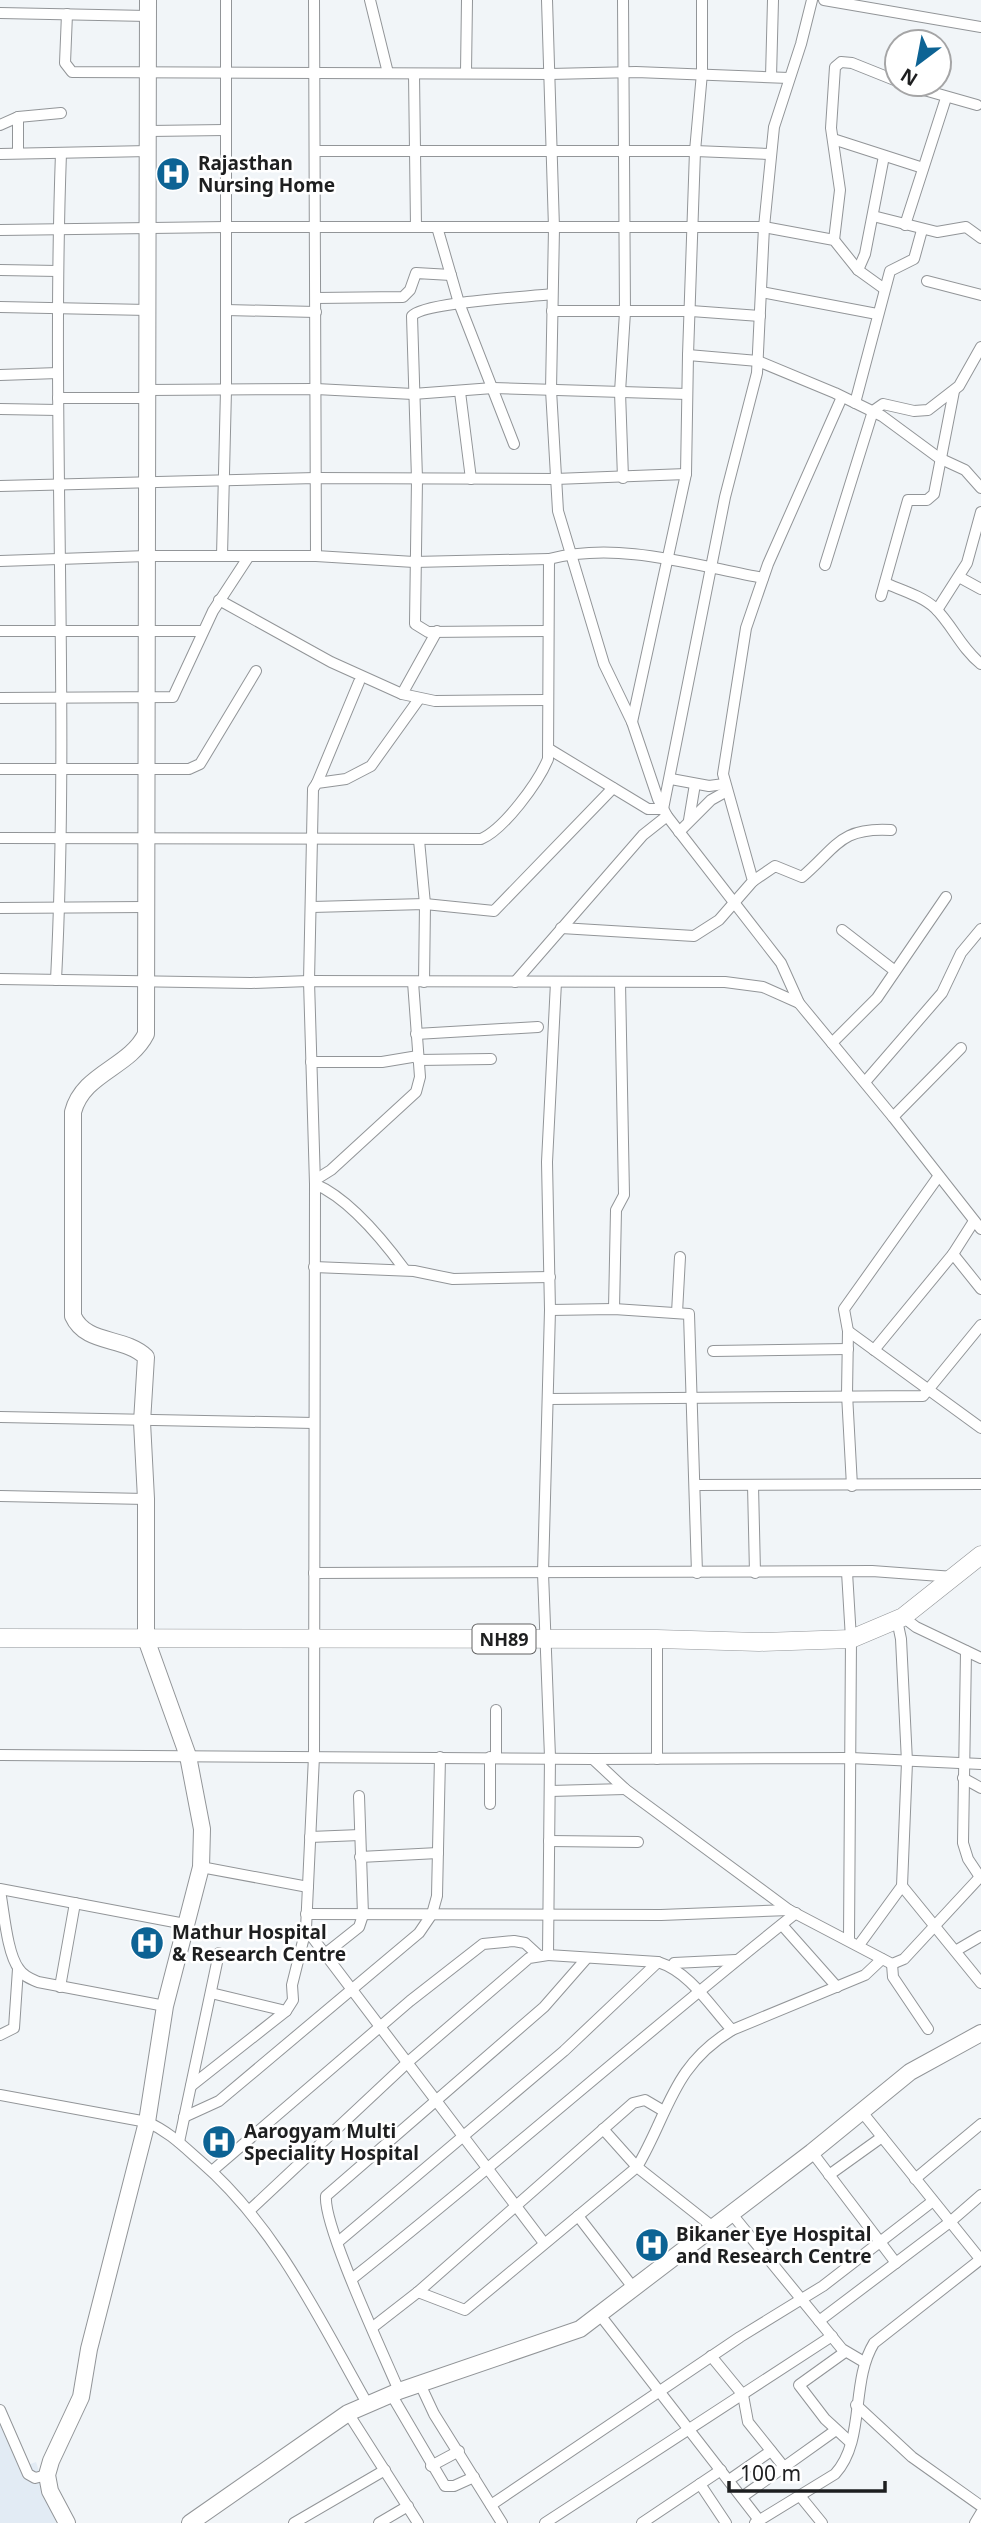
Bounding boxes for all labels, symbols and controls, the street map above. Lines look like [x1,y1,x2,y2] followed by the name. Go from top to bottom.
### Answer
[883,28,953,98] north arrow
[896,62,922,93] text: N
[198,150,335,198] place label: Rajasthan Nursing Home
[154,155,192,193] hospital icon: Rajasthan Nursing Home
[472,1624,536,1654] road number: NH89
[172,1919,346,1967] place label: Mathur Hospital & Research Centre
[128,1924,166,1962] hospital icon: Mathur Hospital & Research Centre
[244,2118,419,2166] place label: Aarogyam Multi Speciality Hospital
[200,2123,238,2161] hospital icon: Aarogyam Multi Speciality Hospital
[676,2221,872,2269] place label: Bikaner Eye Hospital and Research Centre
[633,2226,671,2264] hospital icon: Bikaner Eye Hospital and Research Centre
[729,2450,885,2494] scale bar
[740,2459,801,2487] text: 100 m

